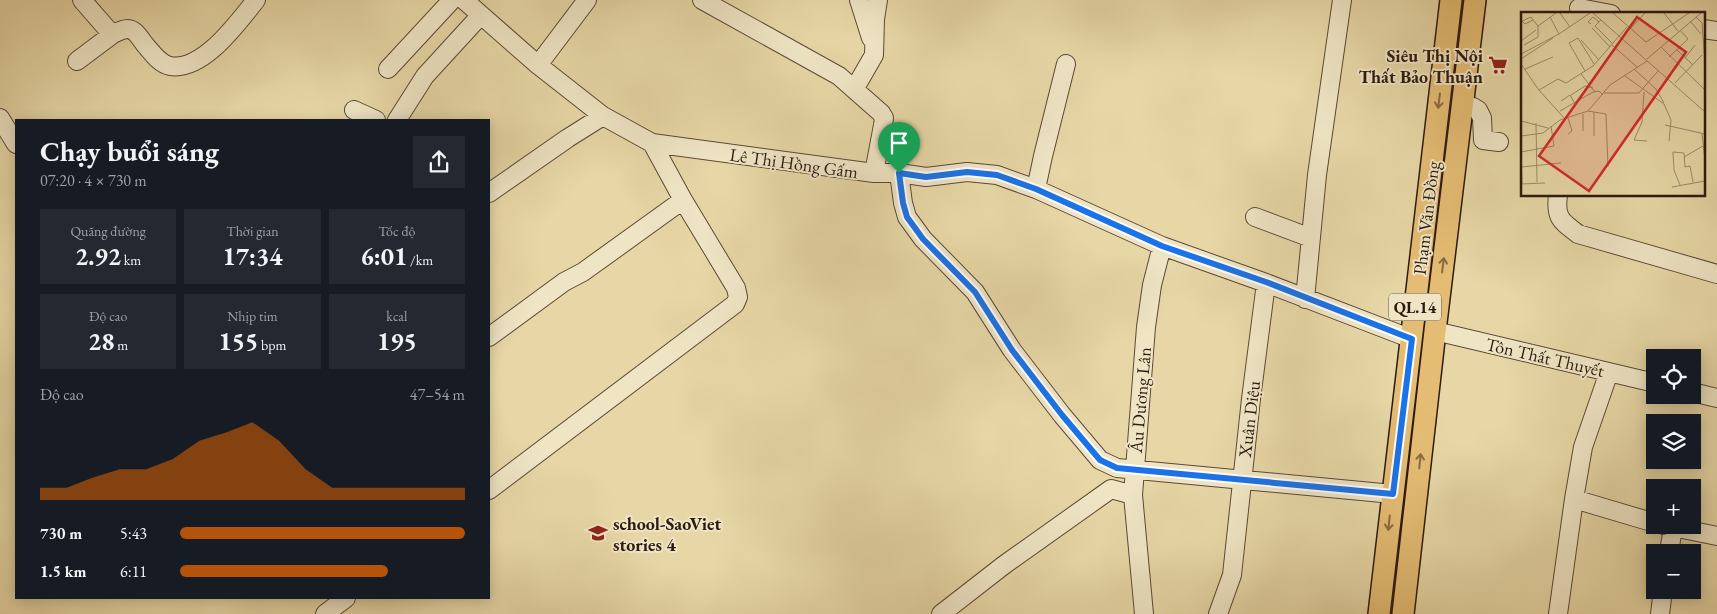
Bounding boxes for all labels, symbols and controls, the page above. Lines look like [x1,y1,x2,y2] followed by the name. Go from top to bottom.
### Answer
[1521,12,1704,196] inset map
[1358,44,1484,88] place label: Siêu Thị Nội Thất Bảo Thuận
[1487,54,1509,76] supermarket icon: Siêu Thị Nội Thất Bảo Thuận
[1434,92,1444,108] one-way arrow
[878,122,920,173] pin
[885,129,913,157] icon: arrive
[40,133,219,169] text: Chạy buổi sáng
[413,136,465,188] button: share
[728,143,860,183] street label: Lê Thị Hồng Gấm
[1408,160,1444,276] street label: Phạm Văn Đồng
[40,170,147,191] text: 07:20 · 4 × 730 m
[70,222,146,240] text: Quãng đường
[226,222,279,240] text: Thời gian
[378,222,416,240] text: Tốc độ
[75,240,121,272] text: 2.92
[223,240,282,272] text: 17:34
[361,240,407,272] text: 6:01
[121,251,141,269] text: km
[407,251,433,269] text: /km
[1438,257,1448,273] one-way arrow
[1389,294,1441,320] road number: QL.14
[89,307,127,325] text: Độ cao
[227,307,278,325] text: Nhịp tim
[386,307,407,325] text: kcal
[88,325,115,357] text: 28
[219,325,258,357] text: 155
[377,325,417,357] text: 195
[1484,332,1607,382] street label: Tôn Thất Thuyết
[115,336,128,354] text: m
[258,336,286,354] text: bpm
[1124,345,1156,455] street label: Âu Dương Lân
[1646,349,1701,599] map controls
[1646,349,1701,404] button: locate
[1233,379,1265,460] street label: Xuân Diệu
[40,384,84,405] text: Độ cao
[410,384,465,405] text: 47–54 m
[1646,414,1701,469] button: layers
[1415,453,1425,469] one-way arrow
[1646,479,1701,534] button: +
[613,512,722,556] place label: school-SaoViet stories 4
[1384,514,1394,530] one-way arrow
[587,522,609,544] school or university icon: school-SaoViet stories 4
[40,523,82,544] text: 730 m
[120,523,147,544] text: 5:43
[1646,544,1701,599] button: −
[40,561,86,582] text: 1.5 km
[120,561,147,582] text: 6:11

